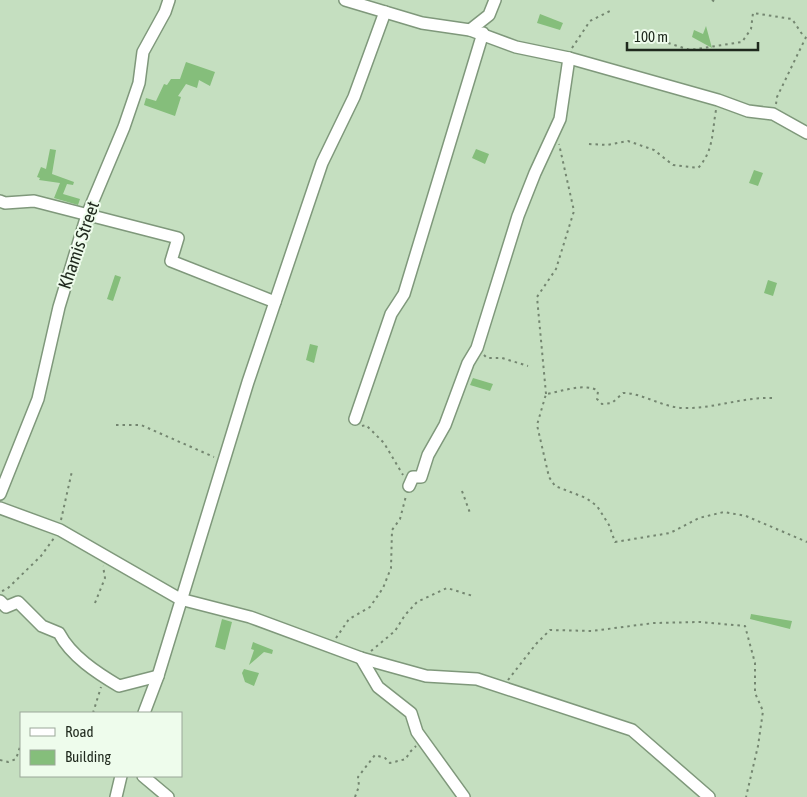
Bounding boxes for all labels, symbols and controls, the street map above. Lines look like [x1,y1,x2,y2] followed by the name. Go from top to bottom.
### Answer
[627,20,758,52] scale bar
[634,28,668,45] text: 100 m
[54,198,103,291] street label: Khamis Street
[20,712,182,777] legend
[65,723,94,740] text: Road
[65,748,111,765] text: Building

